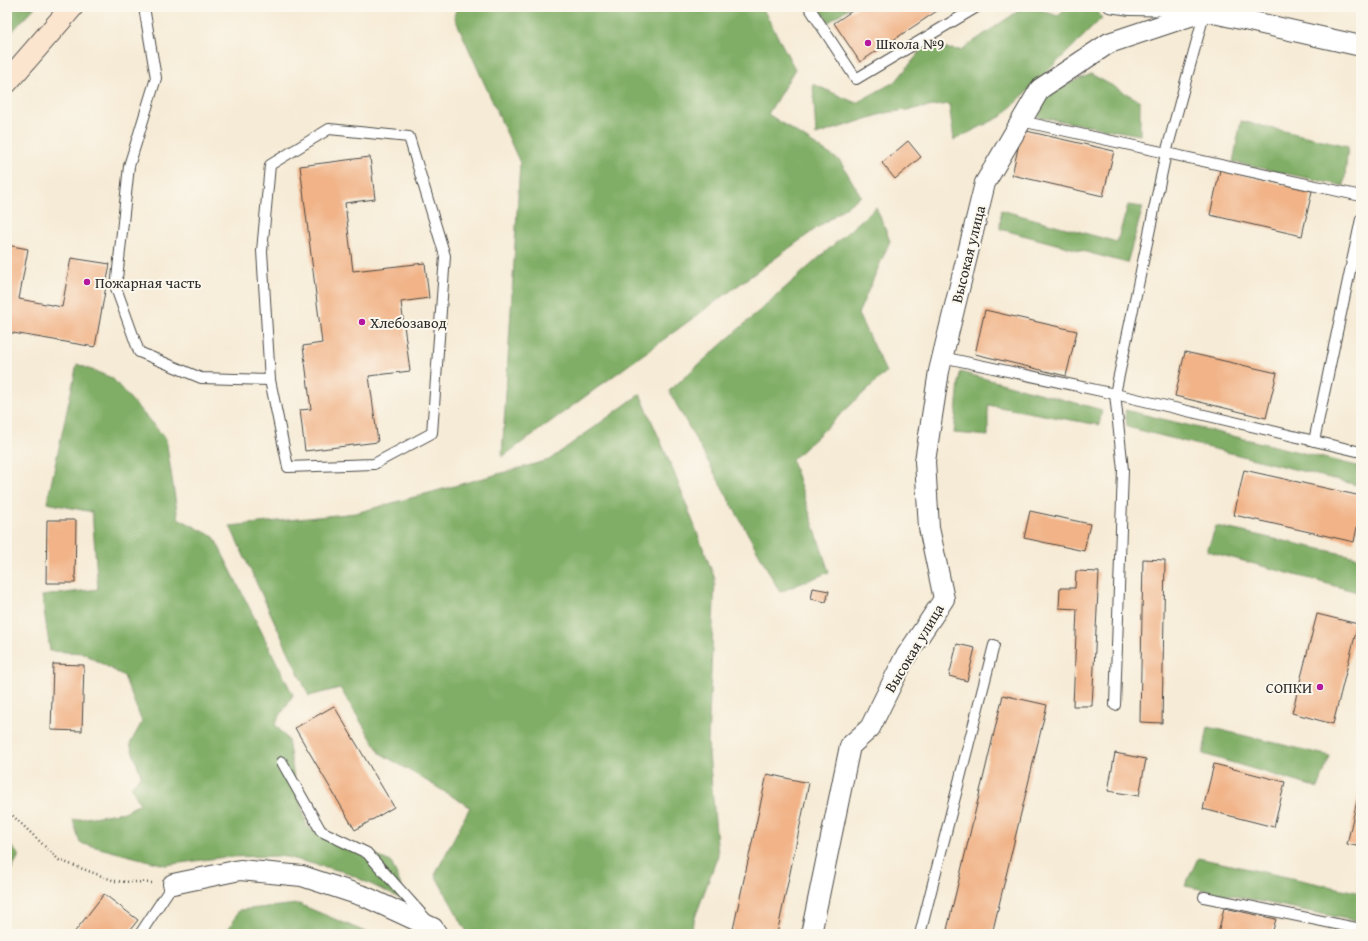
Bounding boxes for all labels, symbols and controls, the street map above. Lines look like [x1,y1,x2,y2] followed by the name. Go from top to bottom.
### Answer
[876,33,944,54] place label: Школа №9
[863,38,873,48] marker: Школа №9
[946,202,990,305] street label: Высокая улица
[95,272,201,293] place label: Пожарная часть
[82,277,92,287] marker: Пожарная часть
[370,312,447,333] place label: Хлебозавод
[357,317,367,327] marker: Хлебозавод
[879,599,949,696] street label: Высокая улица
[1266,677,1312,698] place label: СОПКИ
[1315,682,1325,692] marker: СОПКИ

